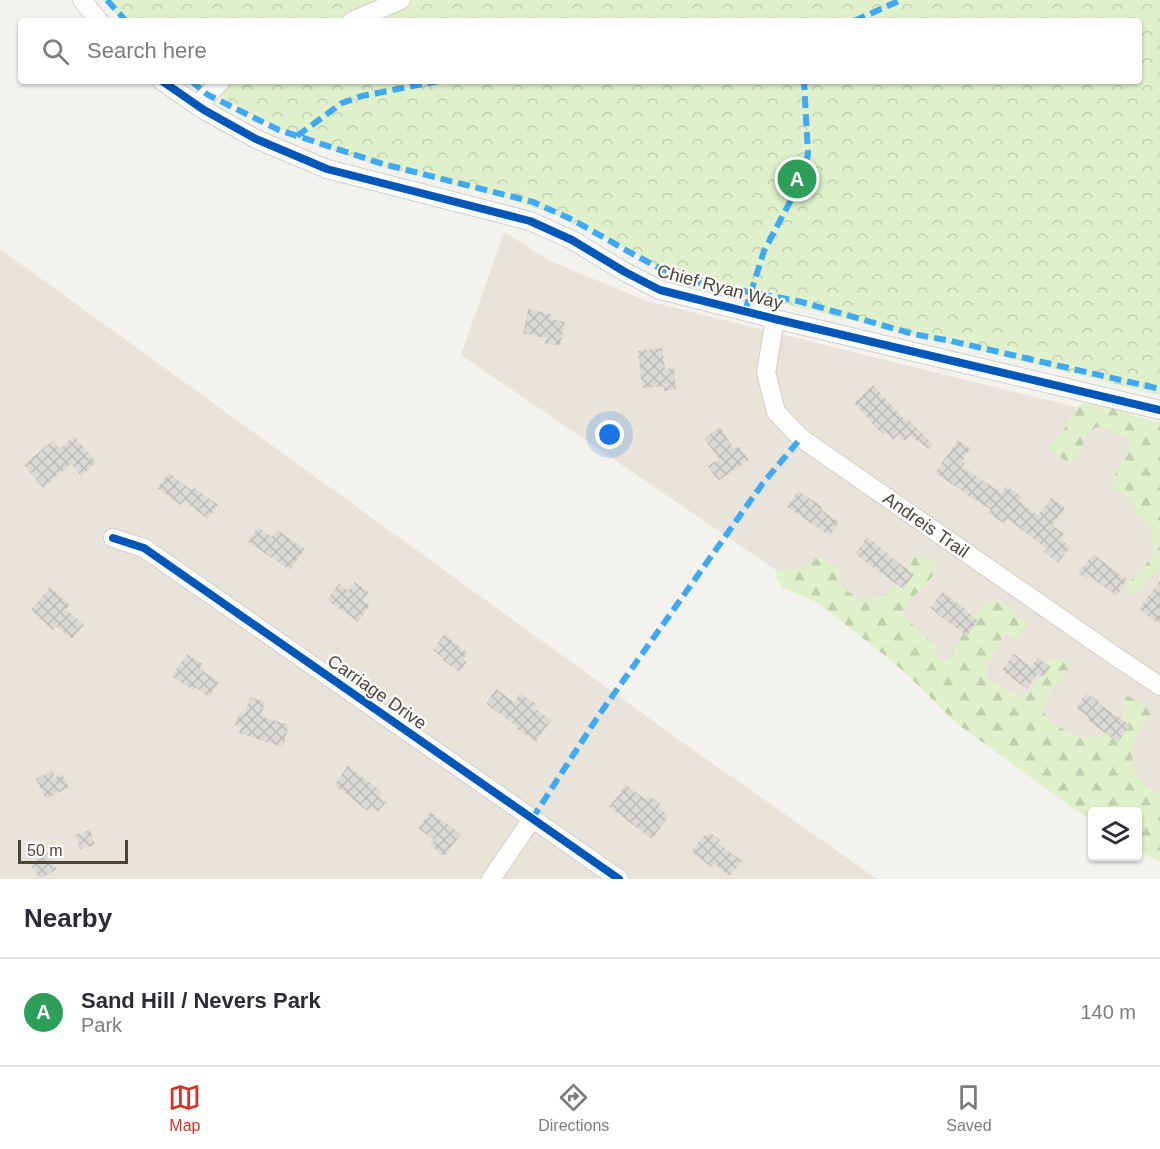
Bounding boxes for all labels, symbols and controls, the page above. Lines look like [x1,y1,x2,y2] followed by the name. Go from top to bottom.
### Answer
[18,18,1142,84] search box
[39,35,72,68] icon: search
[87,38,207,63] text: Search here
[778,156,816,201] pin: A
[655,261,785,313] street label: Chief Ryan Way
[595,420,624,449] your location
[879,488,973,562] street label: Andreis Trail
[324,651,430,733] street label: Carriage Drive
[1088,807,1142,861] map controls
[1088,807,1142,861] button: layers
[18,837,128,864] scale bar
[27,842,63,859] text: 50 m
[24,903,112,933] text: Nearby
[81,988,321,1013] text: Sand Hill / Nevers Park
[36,1001,51,1023] text: A
[1080,1001,1136,1023] text: 140 m
[81,1014,122,1036] text: Park
[168,1081,201,1135] tab: Map
[538,1081,609,1135] tab: Directions
[946,1081,992,1135] tab: Saved

